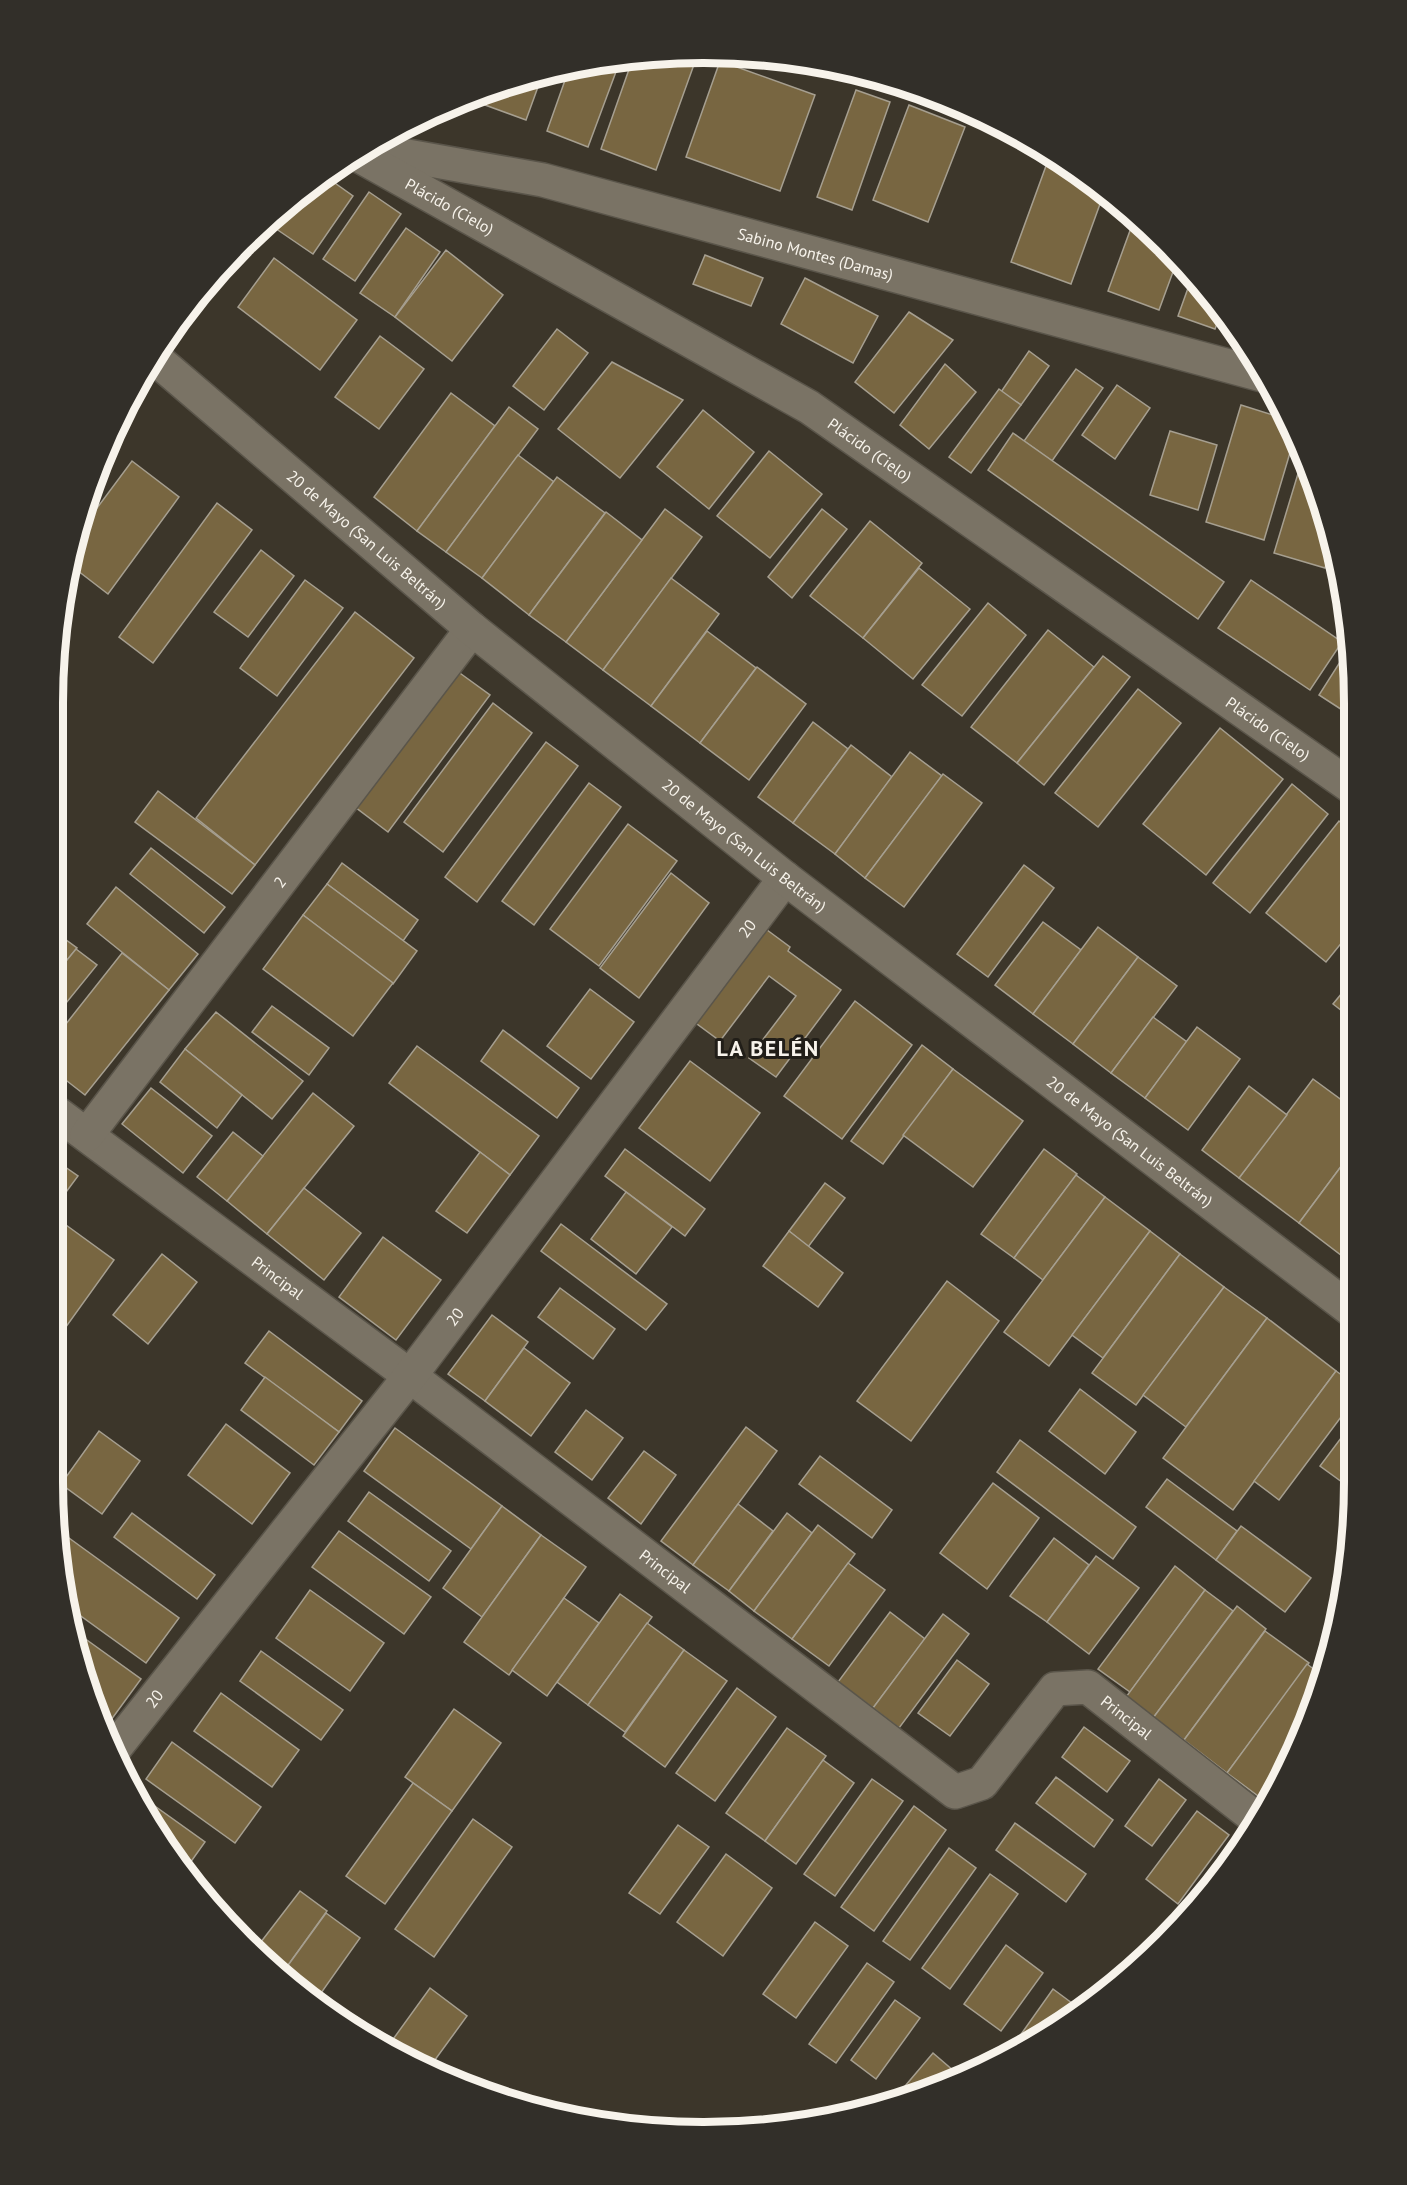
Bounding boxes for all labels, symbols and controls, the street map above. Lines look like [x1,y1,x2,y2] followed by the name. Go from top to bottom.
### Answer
[402,174,497,239] street label: Plácido (Cielo)
[735,223,895,285] street label: Sabino Montes (Damas)
[824,413,916,486] street label: Plácido (Cielo)
[283,466,451,613] street label: 20 de Mayo (San Luis Beltrán)
[1222,692,1314,765] street label: Plácido (Cielo)
[658,774,831,916] street label: 20 de Mayo (San Luis Beltrán)
[269,872,290,891] street label: 2
[734,915,760,941] street label: 20
[716,1034,820,1062] district label: LA BELÉN
[1043,1071,1217,1211] street label: 20 de Mayo (San Luis Beltrán)
[248,1252,308,1304] street label: Principal
[441,1303,468,1330] street label: 20
[636,1545,695,1597] street label: Principal
[141,1685,168,1712] street label: 20
[1097,1691,1157,1744] street label: Principal

